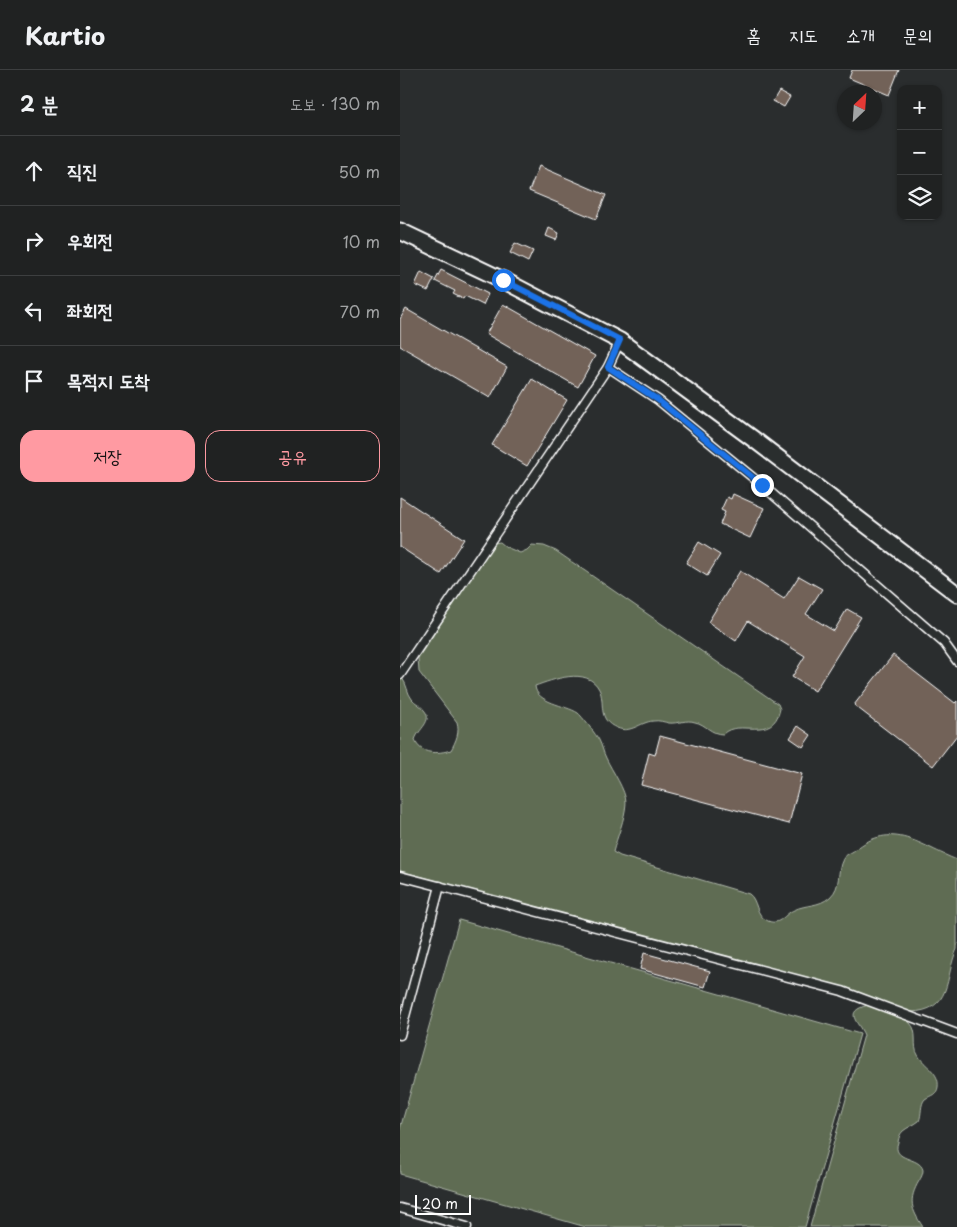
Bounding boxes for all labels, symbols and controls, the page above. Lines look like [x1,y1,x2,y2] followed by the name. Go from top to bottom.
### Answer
[25,17,105,53] text: Kartio
[747,21,761,48] text: 홈
[789,21,818,48] text: 지도
[846,21,875,48] text: 소개
[903,21,932,48] text: 문의
[837,85,882,130] north arrow
[897,85,942,220] map controls
[897,85,942,130] button: +
[20,87,58,119] text: 2 분
[290,91,380,115] text: 도보 · 130 m
[897,130,942,175] button: −
[67,156,98,184] text: 직진
[20,157,48,185] icon: ahead
[339,159,380,183] text: 50 m
[897,175,942,220] button: layers
[67,226,113,254] text: 우회전
[20,227,48,255] icon: right
[343,229,380,253] text: 10 m
[492,269,515,292] route start
[67,296,113,324] text: 좌회전
[20,297,48,325] icon: left
[340,299,380,323] text: 70 m
[67,366,150,394] text: 목적지 도착
[20,367,48,395] icon: arrive
[20,430,195,482] button: 저장
[205,430,380,482] button: 공유
[751,474,774,497] route end
[415,1192,471,1215] scale bar
[422,1193,458,1214] text: 20 m

